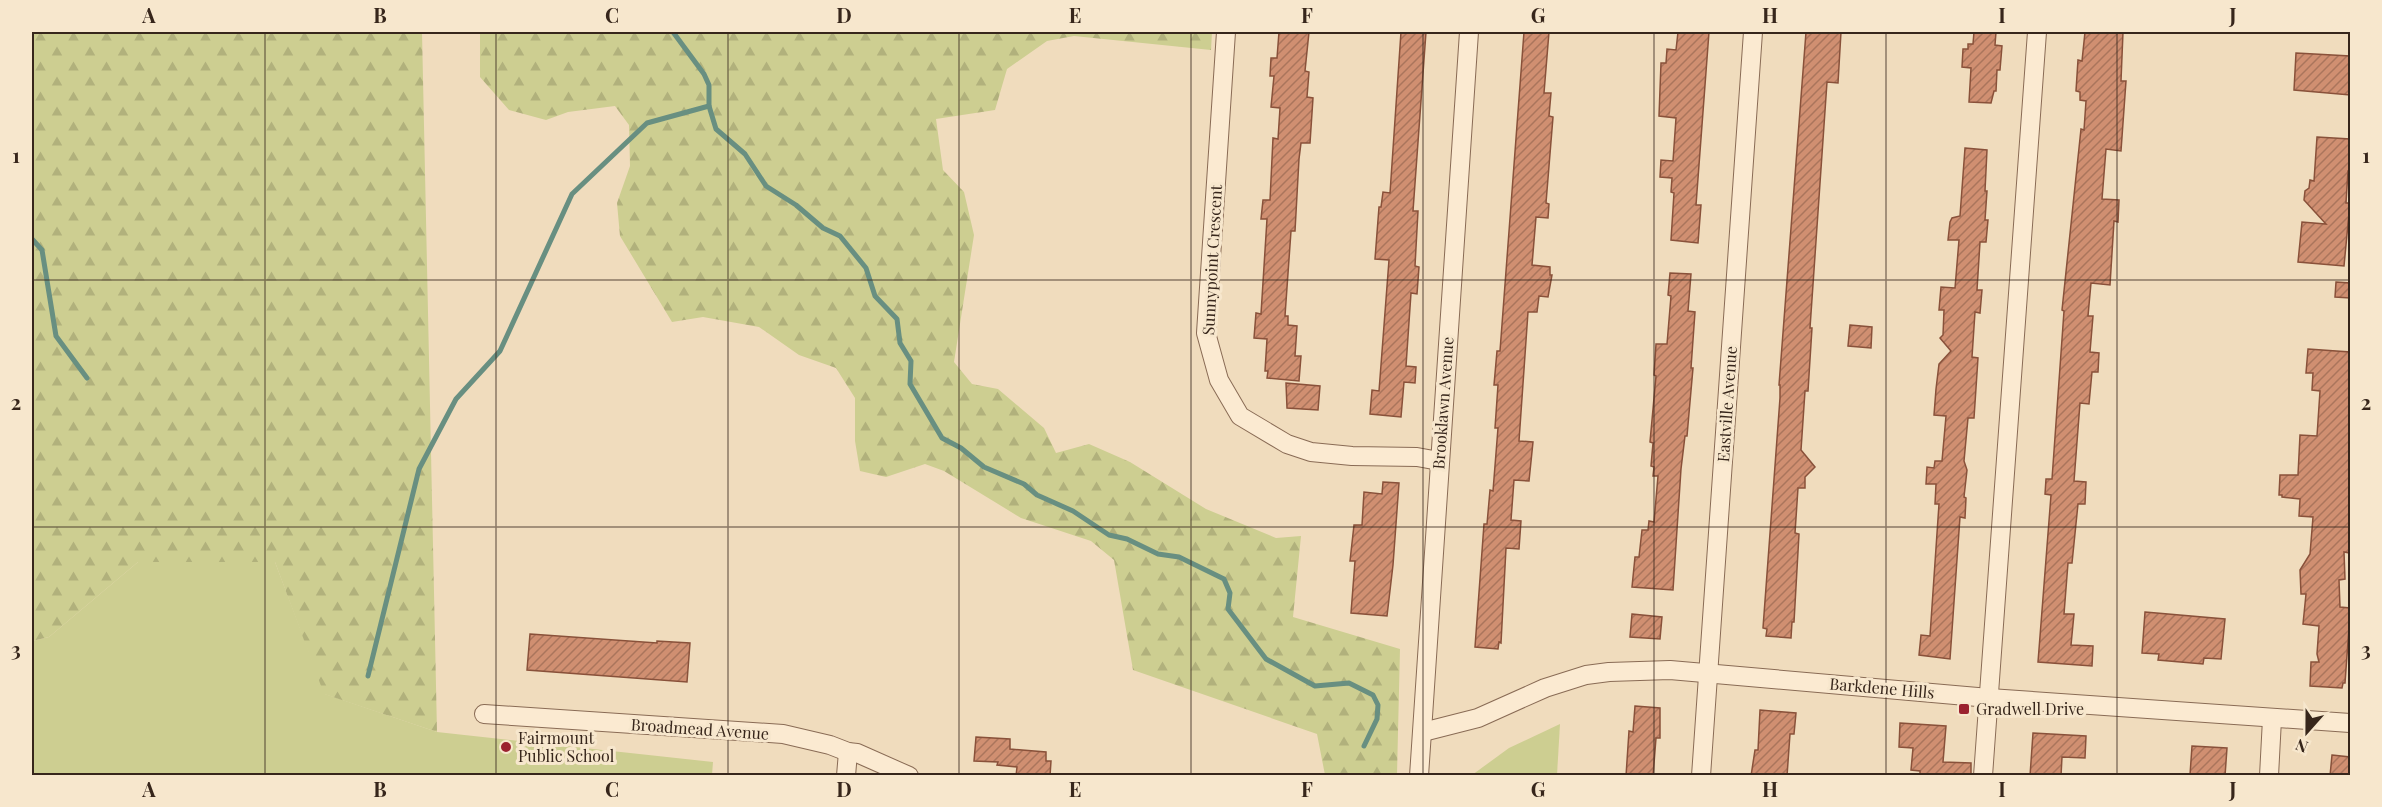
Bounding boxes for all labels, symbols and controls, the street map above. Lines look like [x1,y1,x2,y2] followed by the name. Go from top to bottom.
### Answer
[141,1,156,28] text: A
[373,1,387,28] text: B
[605,1,619,28] text: C
[836,1,852,28] text: D
[1069,1,1081,28] text: E
[1301,1,1313,28] text: F
[1531,1,1546,28] text: G
[1762,1,1778,28] text: H
[1998,1,2006,28] text: I
[2228,1,2237,28] text: J
[12,141,20,168] text: 1
[2362,141,2370,168] text: 1
[1197,184,1226,336] street label: Sunnypoint Crescent
[1427,336,1458,470] street label: Brooklawn Avenue
[1712,345,1741,463] street label: Eastville Avenue
[11,388,21,415] text: 2
[2361,388,2371,415] text: 2
[11,635,21,662] text: 3
[2361,635,2371,662] text: 3
[1829,672,1935,703] street label: Barkdene Hills
[1976,698,2084,719] place label: Gradwell Drive
[1957,702,1971,716] marker: Gradwell Drive
[2277,702,2337,762] north arrow
[630,713,770,744] street label: Broadmead Avenue
[518,727,615,766] place label: Fairmount Public School
[2292,734,2311,758] text: N
[499,740,513,754] marker: Fairmount Public School
[141,775,156,802] text: A
[373,775,387,802] text: B
[605,775,619,802] text: C
[836,775,852,802] text: D
[1069,775,1081,802] text: E
[1301,775,1313,802] text: F
[1531,775,1546,802] text: G
[1762,775,1778,802] text: H
[1998,775,2006,802] text: I
[2228,775,2237,802] text: J

